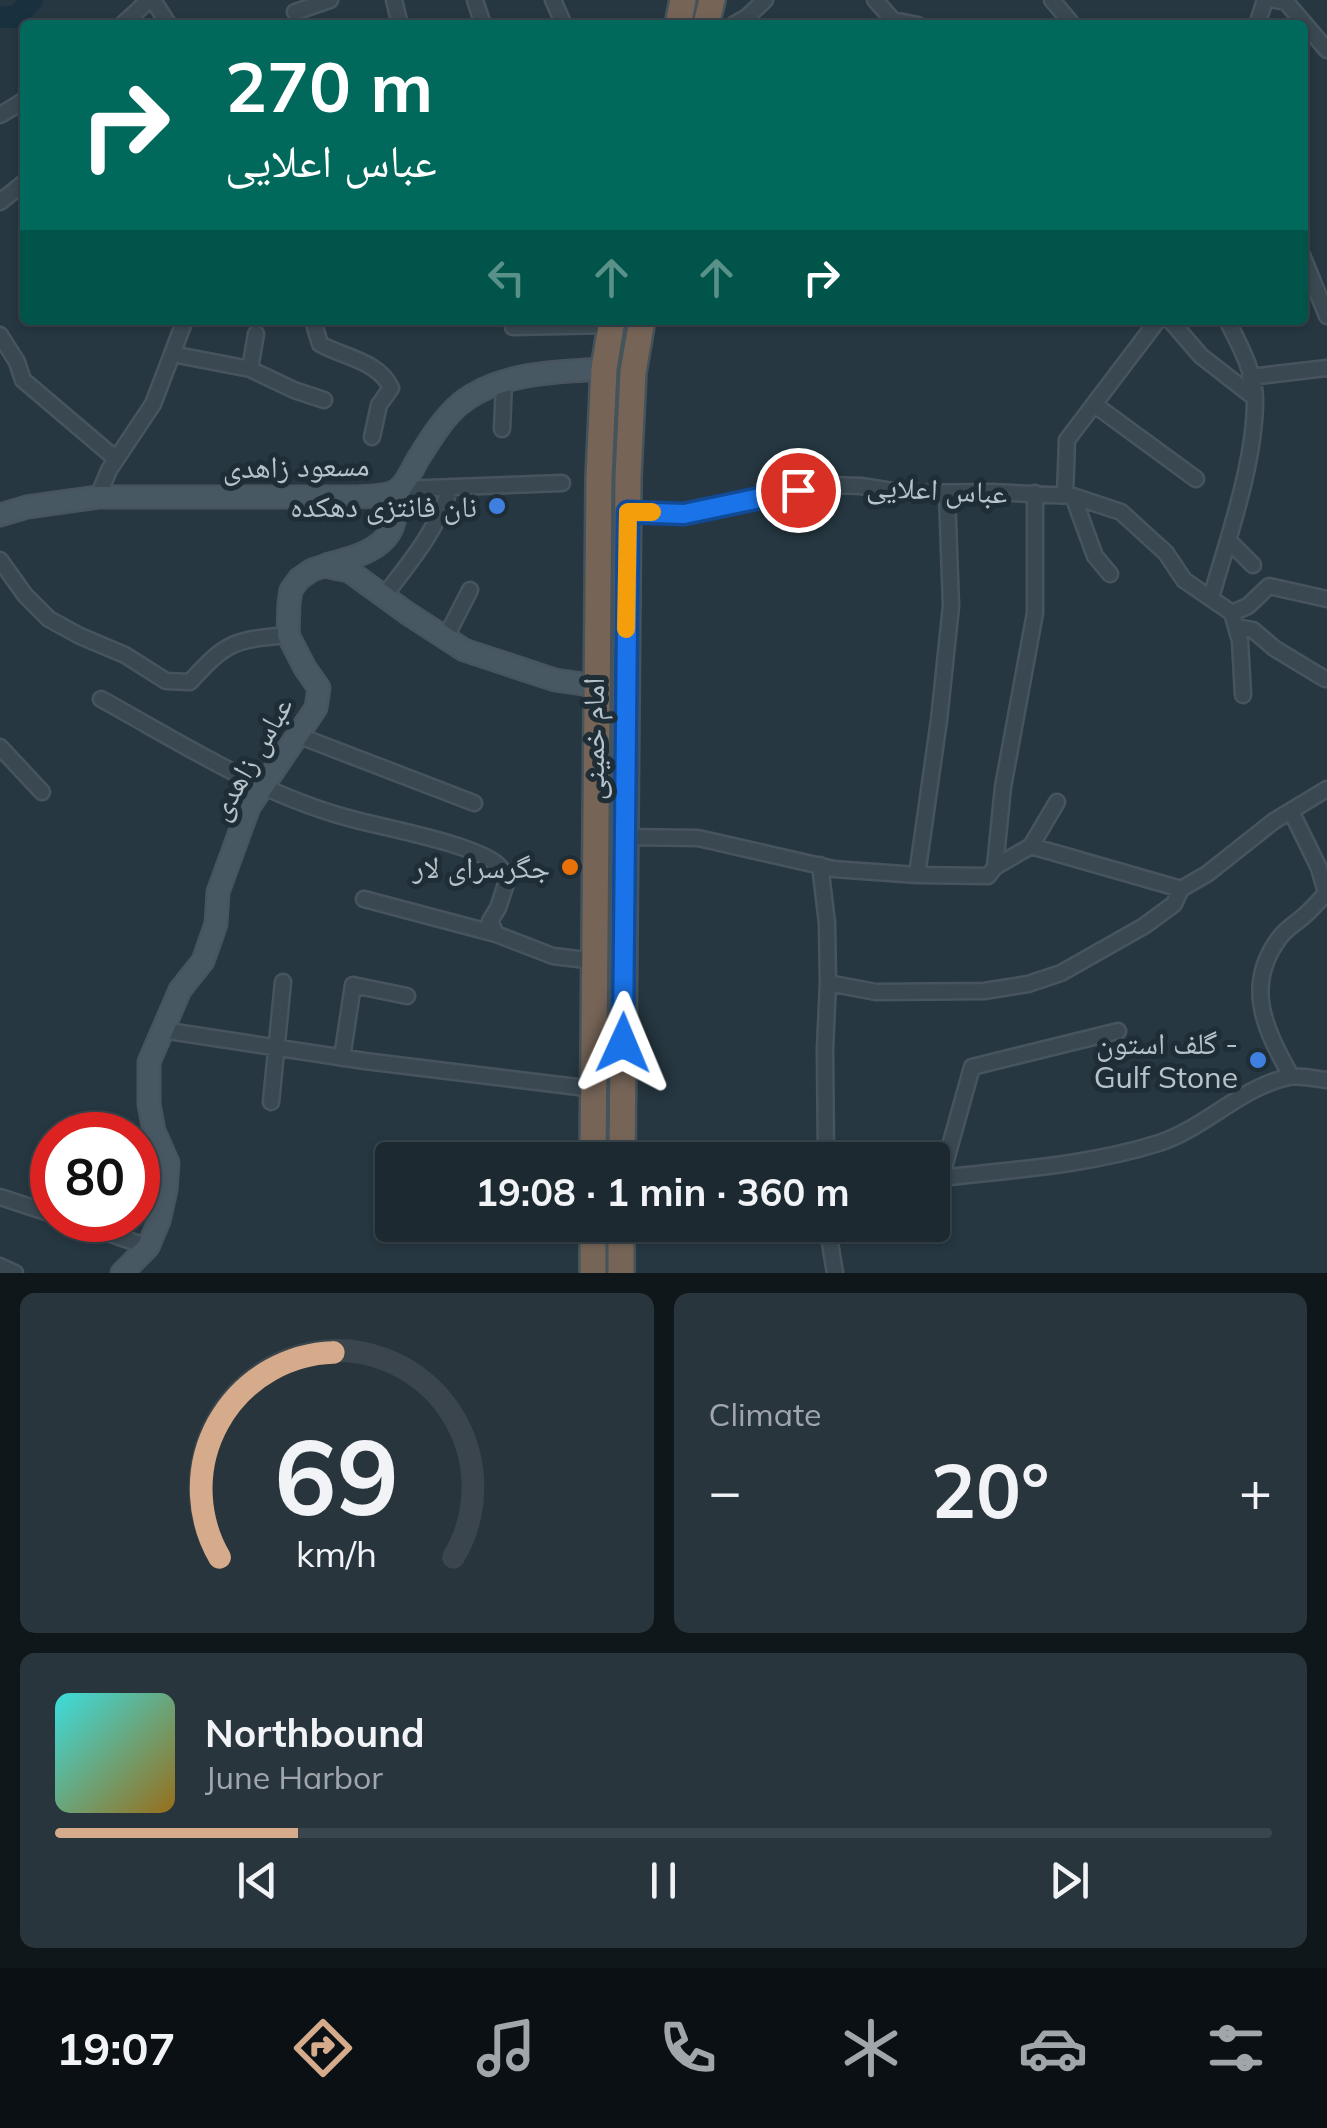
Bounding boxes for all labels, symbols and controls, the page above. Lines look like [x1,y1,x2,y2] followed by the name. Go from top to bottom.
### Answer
[225,42,433,130] text: 270 m
[60,60,190,190] icon: right
[225,132,437,188] text: عباس اعلایی
[479,250,534,305] icon: left
[584,250,639,305] icon: ahead
[689,250,744,305] icon: ahead
[794,250,849,305] icon: right
[222,446,370,486] street label: مسعود زاهدی
[756,448,841,533] pin
[771,463,826,518] icon: arrive
[865,466,1009,512] street label: عباس اعلایی
[290,487,477,525] place label: نان فانتزی دهکده
[486,495,508,517] marker: نان فانتزی دهکده
[574,678,613,800] street label: امام خمینی
[199,689,301,827] street label: عباس زاهدی
[412,848,550,886] place label: جگرسرای لار
[559,856,581,878] marker: جگرسرای لار
[571,991,675,1095] position arrow
[1094,1024,1238,1096] place label: گلف استون - Gulf Stone
[1247,1049,1269,1071] marker: گلف استون - Gulf Stone
[30,1112,160,1242] speed limit sign: 80
[475,1168,850,1216] text: 19:08 · 1 min · 360 m
[709,1394,821,1434] text: Climate
[274,1410,399,1541] text: 69
[931,1443,1049,1537] text: 20°
[709,1456,742,1525] text: −
[1239,1456,1272,1525] text: +
[296,1531,377,1576] text: km/h
[205,1709,425,1757] text: Northbound
[205,1757,383,1797] text: June Harbor
[230,1853,285,1908] icon: previous
[636,1853,691,1908] icon: pause
[1042,1853,1097,1908] icon: next
[288,2013,358,2083] icon: directions
[471,2013,541,2083] icon: music
[653,2013,723,2083] icon: phone
[836,2013,906,2083] icon: climate
[1018,2013,1088,2083] icon: car
[1201,2013,1271,2083] icon: filters
[56,2020,175,2076] text: 19:07

